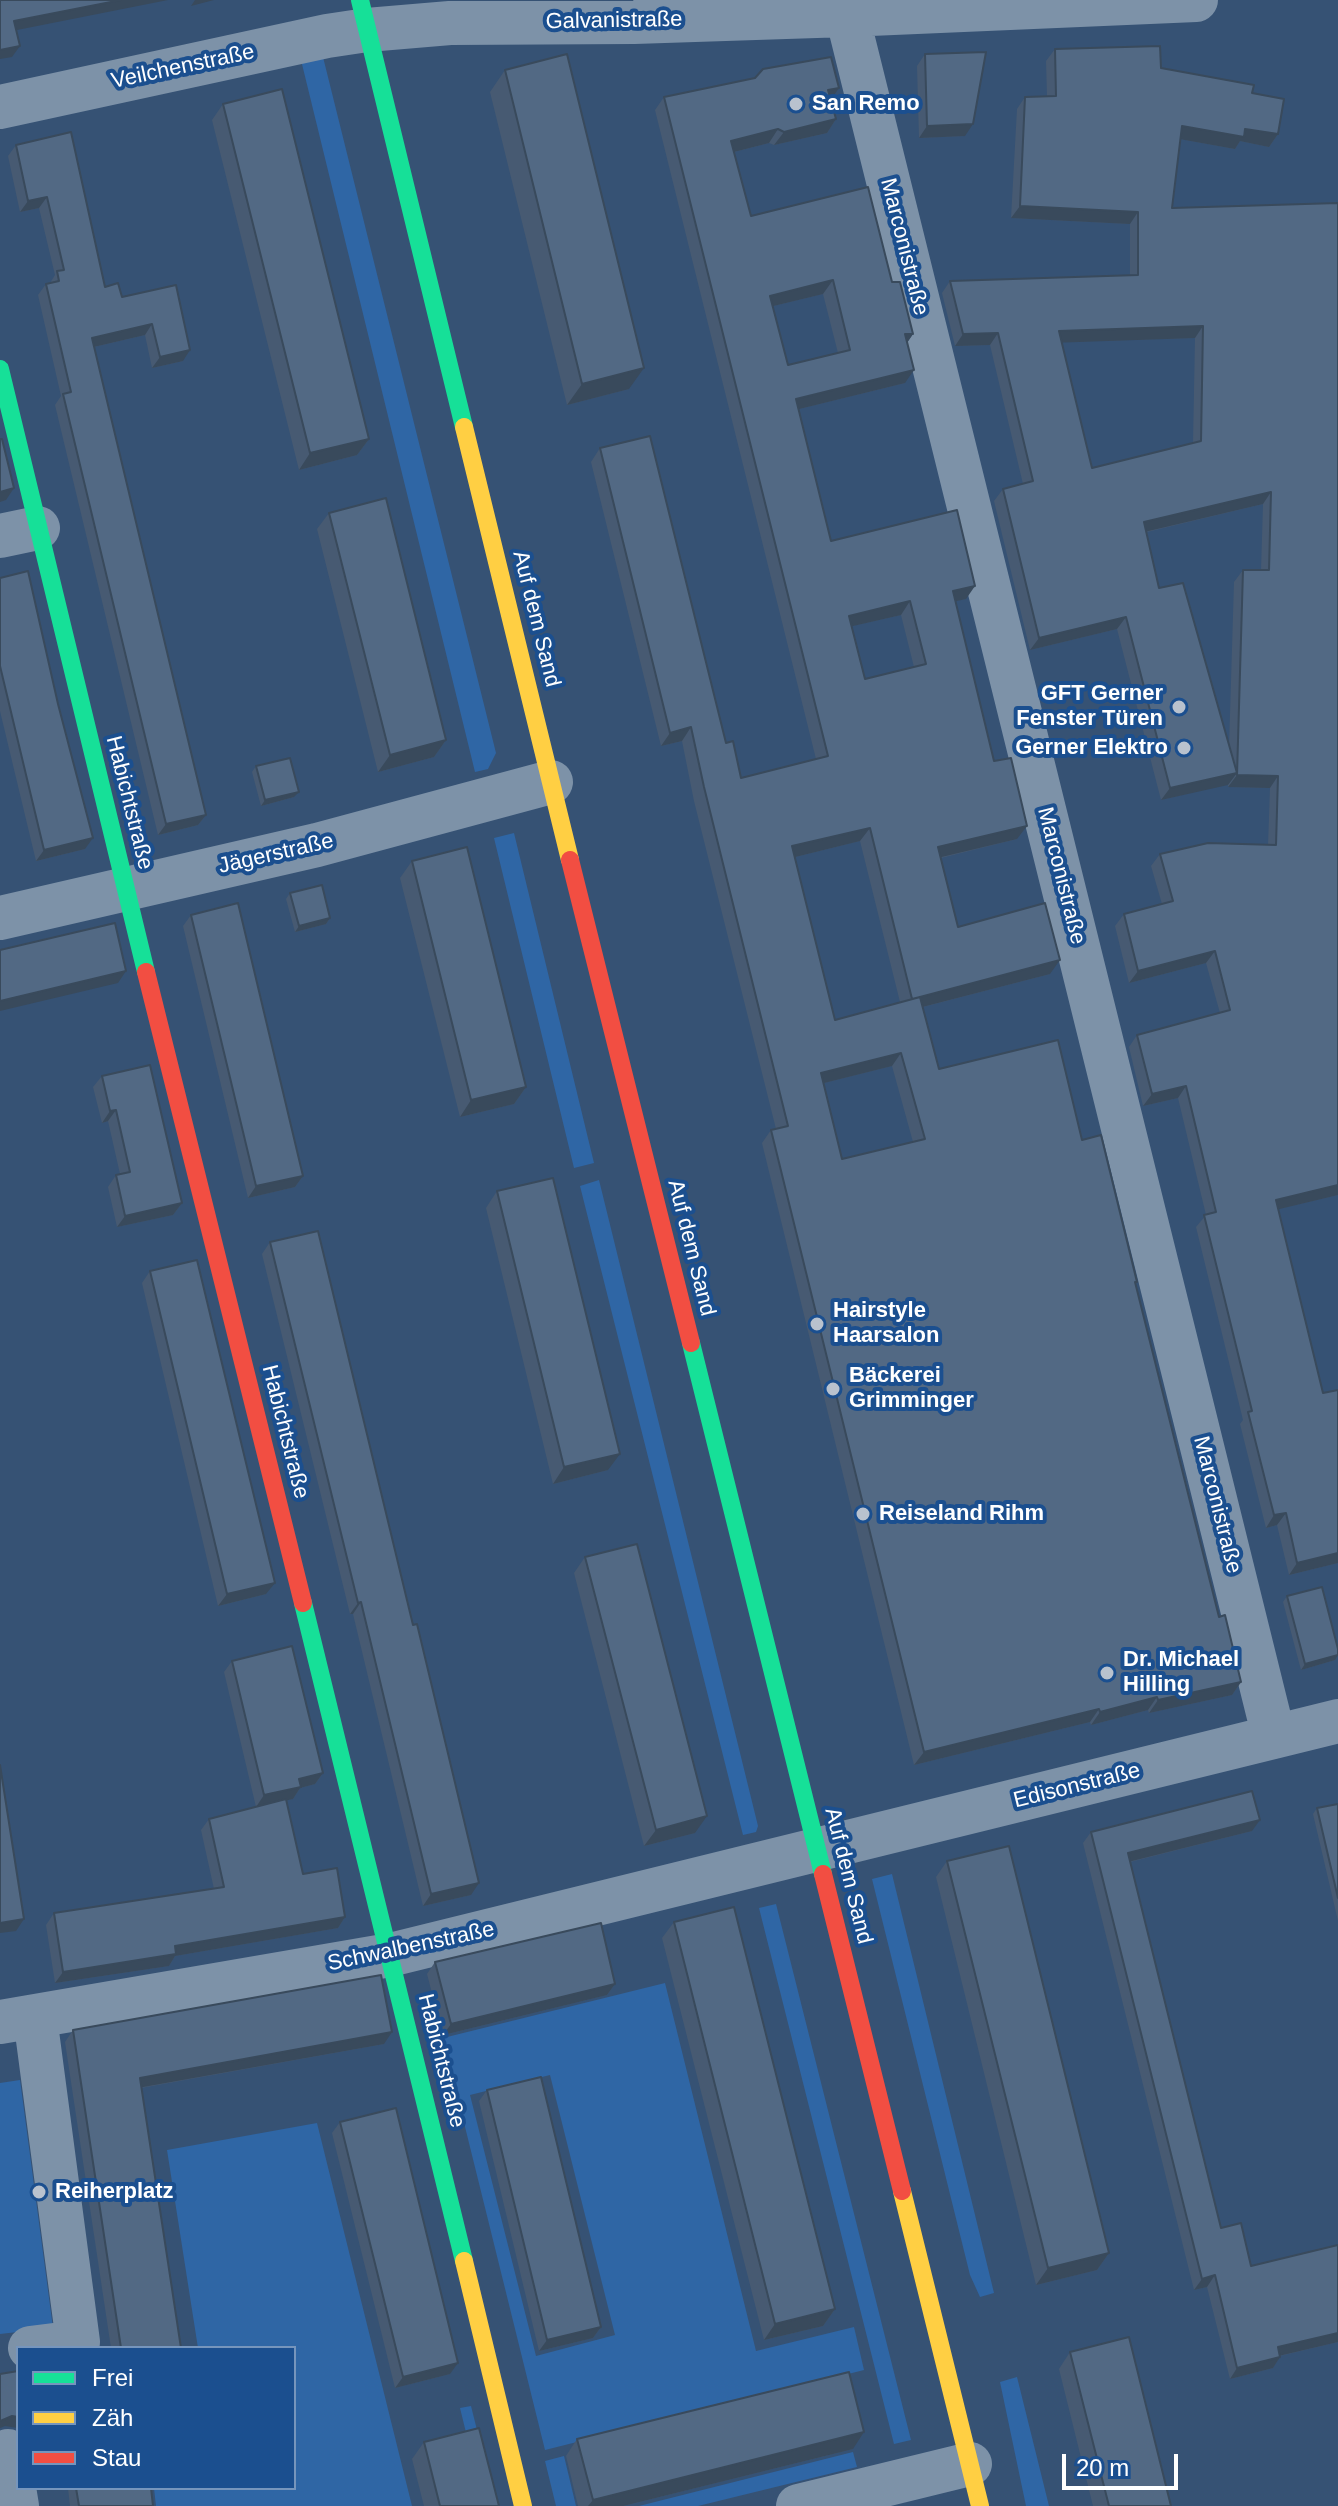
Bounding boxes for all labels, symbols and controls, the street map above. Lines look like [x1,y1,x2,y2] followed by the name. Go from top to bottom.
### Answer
[545,7,683,35] street label: Galvanistraße
[109,39,257,95] street label: Veilchenstraße
[812,91,920,117] place label: San Remo
[787,95,805,113] marker: San Remo
[874,176,934,318] street label: Marconistraße
[506,548,566,690] street label: Auf dem Sand
[1016,681,1163,732] place label: GFT Gerner Fenster Türen
[1170,698,1188,716] marker: GFT Gerner Fenster Türen
[100,733,158,873] street label: Habichtstraße
[1015,735,1168,761] place label: Gerner Elektro
[1175,739,1193,757] marker: Gerner Elektro
[1031,805,1091,947] street label: Marconistraße
[216,828,336,880] street label: Jägerstraße
[661,1177,721,1319] street label: Auf dem Sand
[833,1298,939,1350] place label: Hairstyle Haarsalon
[808,1315,826,1333] marker: Hairstyle Haarsalon
[256,1362,314,1502] street label: Habichtstraße
[849,1363,974,1414] place label: Bäckerei Grimminger
[824,1380,842,1398] marker: Bäckerei Grimminger
[1187,1434,1247,1576] street label: Marconistraße
[879,1501,1044,1527] place label: Reiseland Rihm
[854,1505,872,1523] marker: Reiseland Rihm
[1123,1647,1239,1698] place label: Dr. Michael Hilling
[1098,1664,1116,1682] marker: Dr. Michael Hilling
[1011,1758,1143,1814] street label: Edisonstraße
[818,1805,878,1947] street label: Auf dem Sand
[325,1916,497,1978] street label: Schwalbenstraße
[412,1991,470,2131] street label: Habichtstraße
[55,2179,174,2205] place label: Reiherplatz
[30,2183,48,2201] marker: Reiherplatz
[16,2346,296,2490] legend
[92,2364,133,2391] text: Frei
[92,2404,133,2431] text: Zäh
[1066,2438,1182,2488] scale bar
[92,2444,141,2471] text: Stau
[1076,2454,1129,2481] text: 20 m

